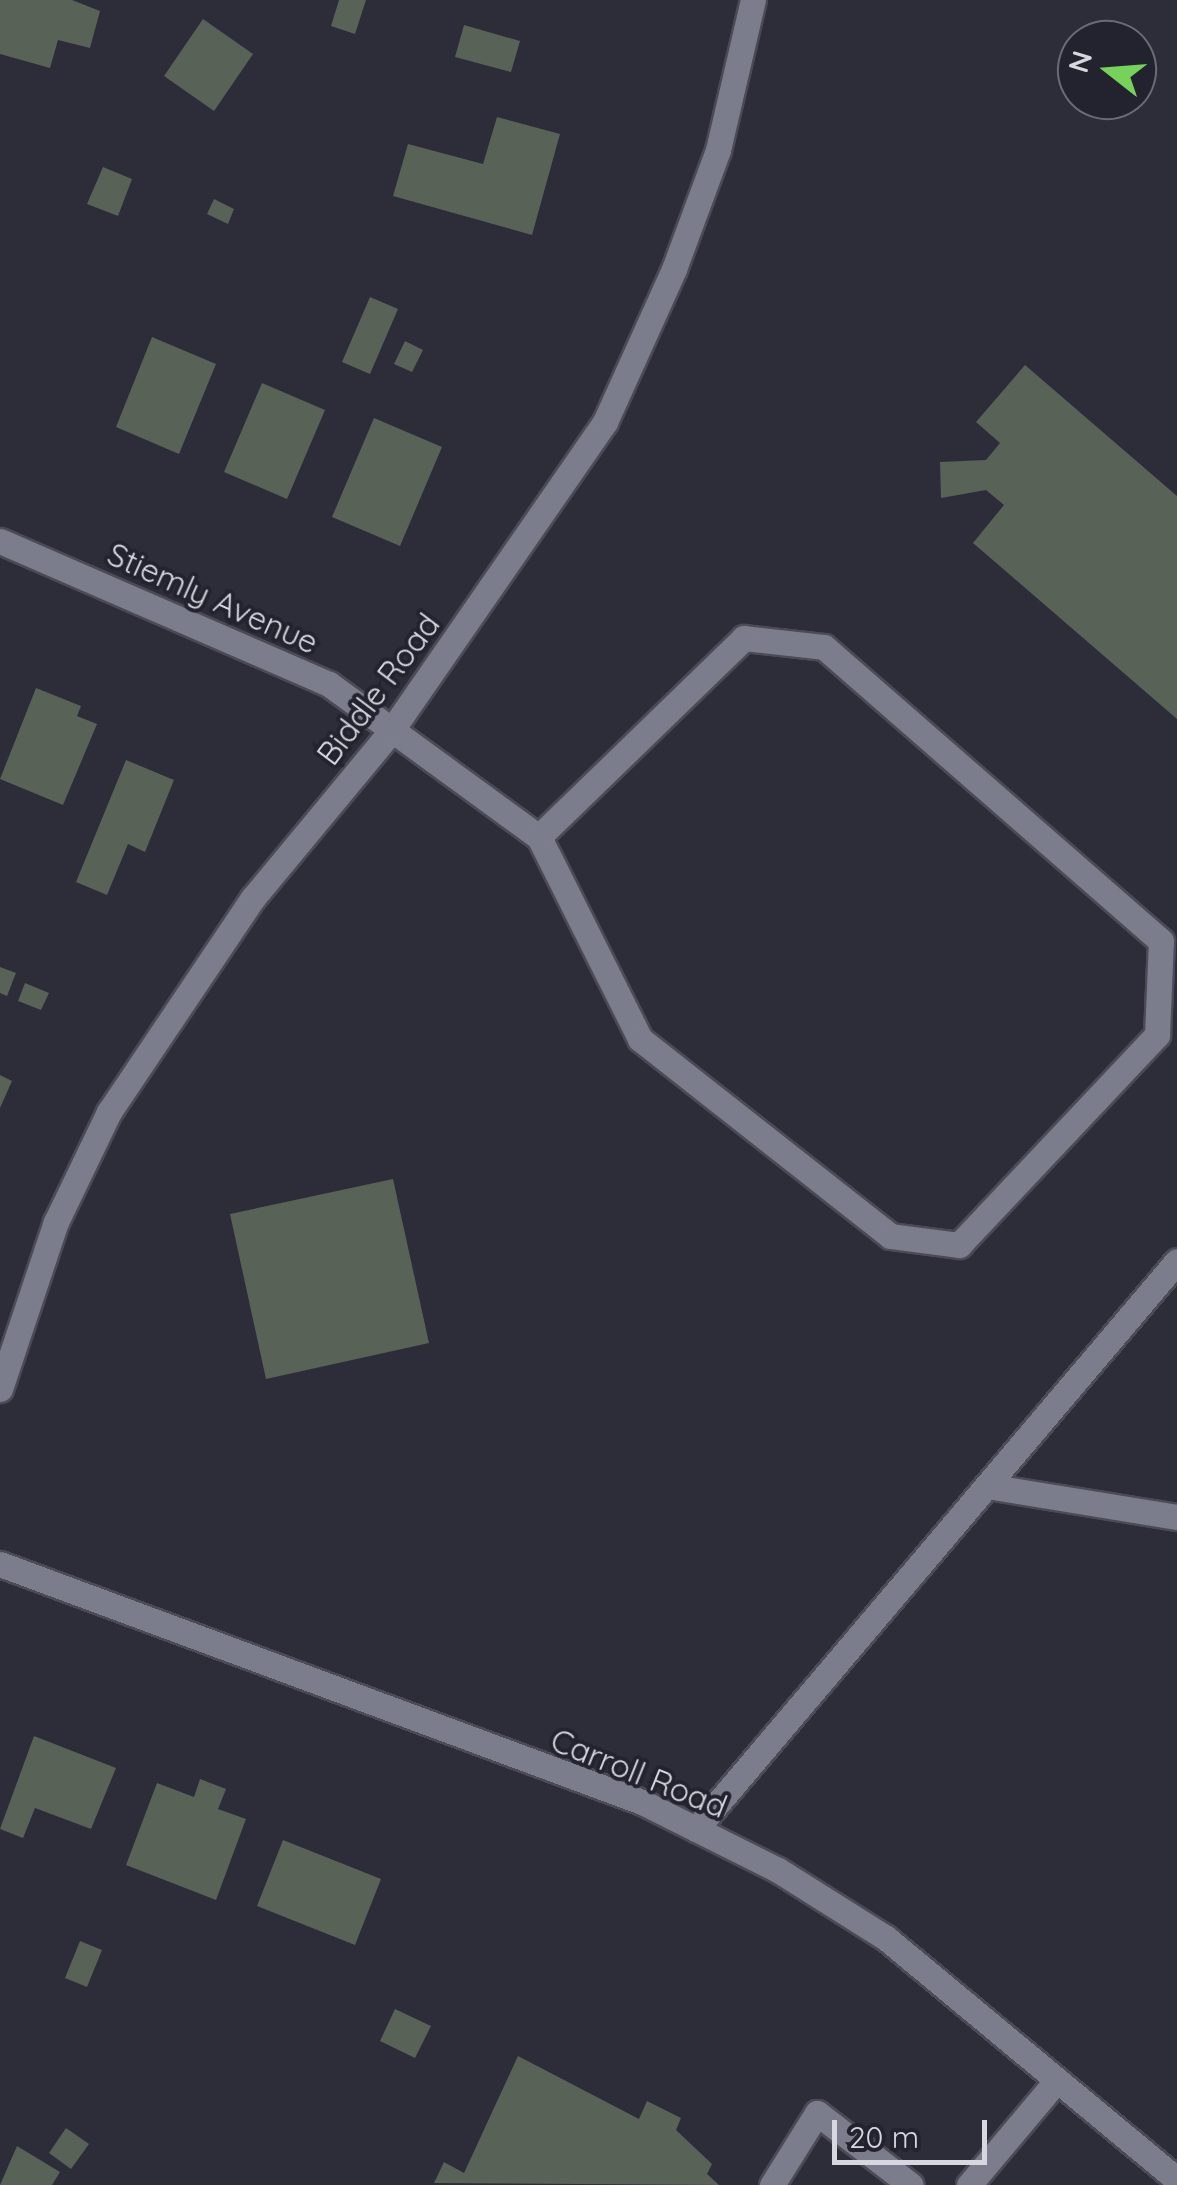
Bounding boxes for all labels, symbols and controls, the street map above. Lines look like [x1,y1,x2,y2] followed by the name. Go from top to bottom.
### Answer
[1057,20,1157,120] north arrow
[1060,47,1099,77] text: N
[102,534,324,662] street label: Stiemly Avenue
[309,606,447,772] street label: Biddle Road
[545,1720,733,1826] street label: Carroll Road
[837,2100,992,2162] scale bar
[849,2118,919,2156] text: 20 m

